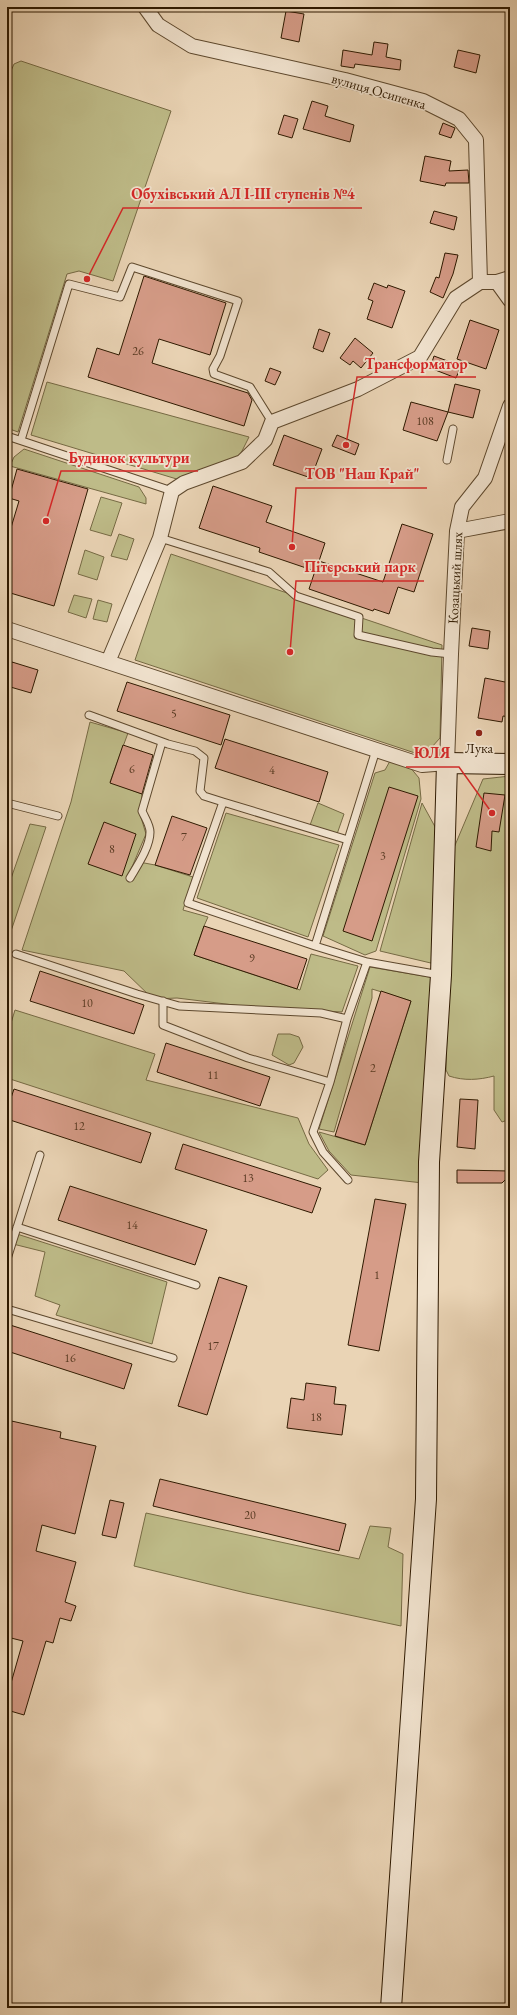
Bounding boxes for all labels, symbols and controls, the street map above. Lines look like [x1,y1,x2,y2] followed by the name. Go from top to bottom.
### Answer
[330,69,429,113] street label: вулиця Осипенка
[123,181,362,208] callout: Обухівський АЛ І-ІІІ ступенів №4
[131,184,356,203] text: Обухівський АЛ І-ІІІ ступенів №4
[132,343,144,359] house number: 26
[357,350,476,377] callout: Трансформатор
[364,354,468,373] text: Трансформатор
[416,413,434,429] house number: 108
[61,444,198,471] callout: Будинок культури
[69,448,190,467] text: Будинок культури
[296,461,427,488] callout: ТОВ "Наш Край"
[305,464,419,483] text: ТОВ "Наш Край"
[444,531,466,625] street label: Козацький шлях
[296,554,424,581] callout: Пітєрський парк
[304,557,416,576] text: Пітєрський парк
[171,705,177,721] house number: 5
[474,728,484,738] marker: Лука
[465,739,493,757] place label: Лука
[406,740,459,767] callout: ЮЛЯ
[414,743,450,762] text: ЮЛЯ
[129,761,135,777] house number: 6
[269,762,275,778] house number: 4
[181,829,187,845] house number: 7
[109,841,115,857] house number: 8
[380,848,386,864] house number: 3
[249,950,255,966] house number: 9
[81,995,93,1011] house number: 10
[370,1060,376,1076] house number: 2
[207,1067,219,1083] house number: 11
[73,1118,85,1134] house number: 12
[242,1170,254,1186] house number: 13
[126,1217,138,1233] house number: 14
[374,1267,380,1283] house number: 1
[207,1338,219,1354] house number: 17
[64,1350,76,1366] house number: 16
[310,1409,322,1425] house number: 18
[244,1507,256,1523] house number: 20

